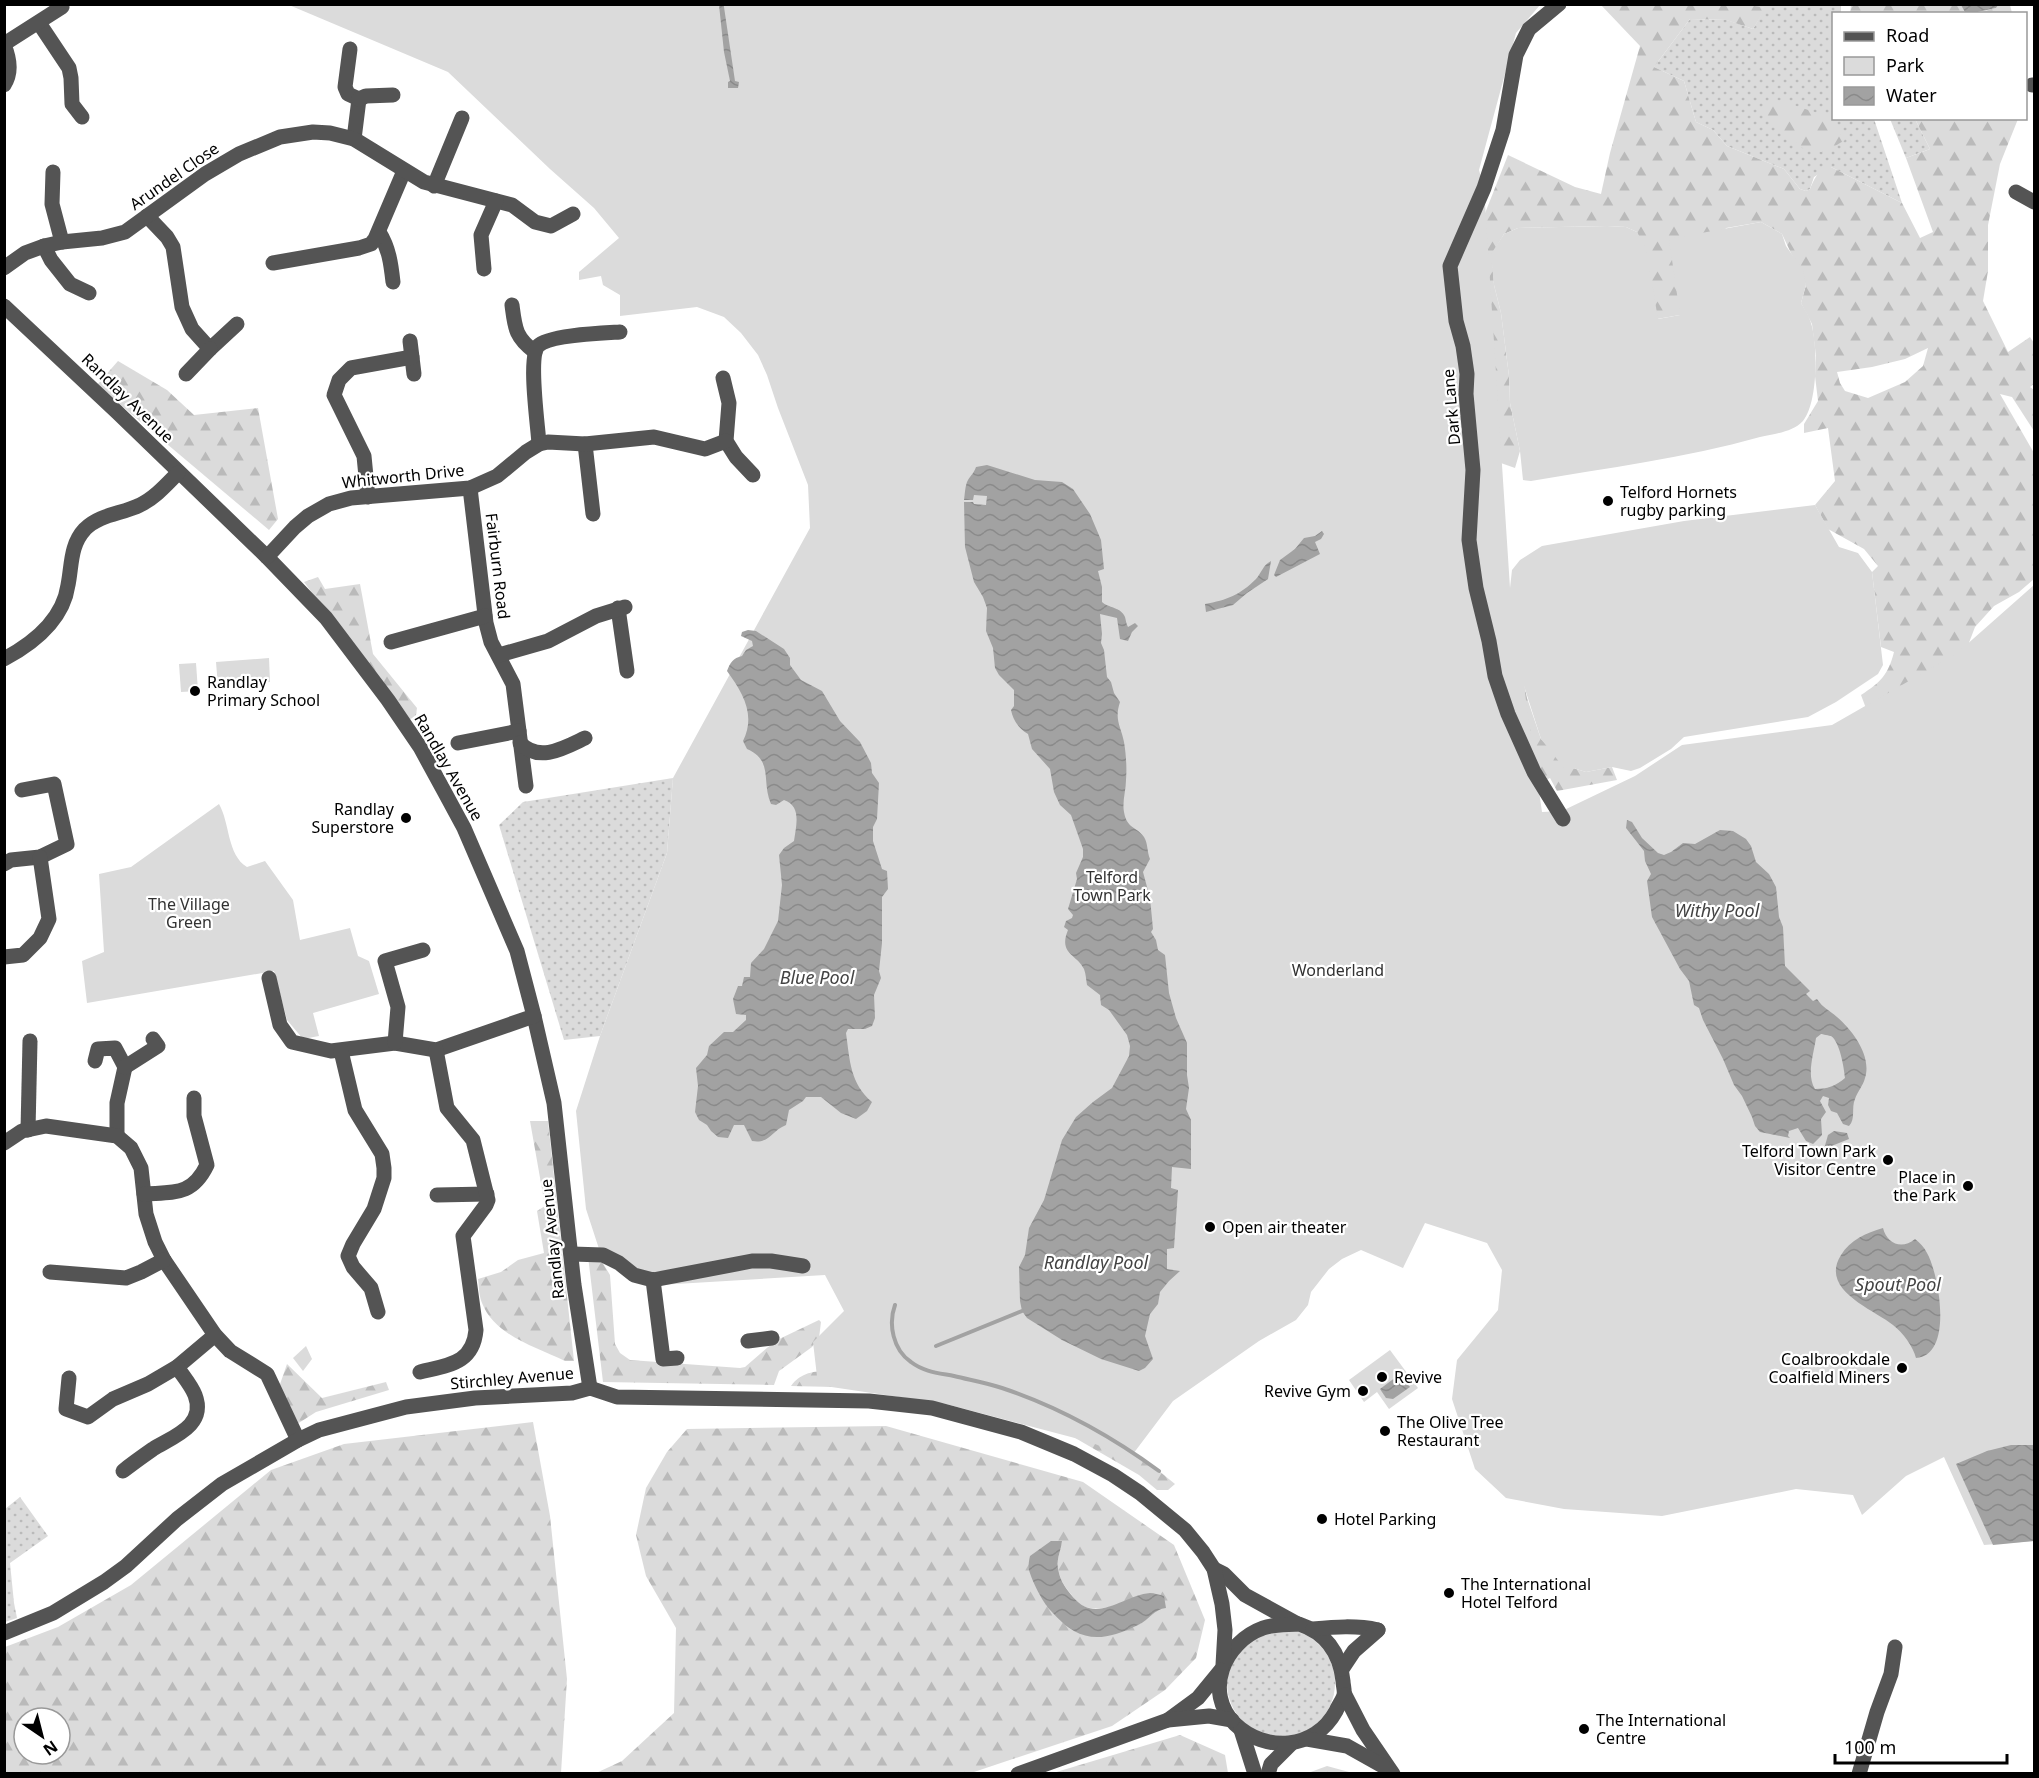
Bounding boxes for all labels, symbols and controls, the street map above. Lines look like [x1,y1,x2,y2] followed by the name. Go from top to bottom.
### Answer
[1832,12,2027,120] legend
[1886,23,1929,47] text: Road
[1886,53,1924,77] text: Park
[1886,83,1937,107] text: Water
[125,137,223,215] street label: Arundel Close
[77,348,179,448] street label: Randlay Avenue
[1437,368,1465,446] street label: Dark Lane
[341,459,465,493] street label: Whitworth Drive
[1620,481,1737,521] place label: Telford Hornets rugby parking
[1601,494,1615,508] marker: Telford Hornets rugby parking
[481,512,515,620] street label: Fairburn Road
[207,671,320,711] place label: Randlay Primary School
[188,684,202,698] marker: Randlay Primary School
[409,709,489,825] street label: Randlay Avenue
[311,798,395,838] place label: Randlay Superstore
[399,811,413,825] marker: Randlay Superstore
[1073,866,1151,906] park label: Telford Town Park
[148,893,230,933] park label: The Village Green
[1675,898,1760,922] water label: Withy Pool
[1292,959,1384,981] park label: Wonderland
[780,965,855,989] water label: Blue Pool
[1742,1140,1876,1180] place label: Telford Town Park Visitor Centre
[1881,1153,1895,1167] marker: Telford Town Park Visitor Centre
[1893,1166,1956,1206] place label: Place in the Park
[535,1178,569,1300] street label: Randlay Avenue
[1961,1179,1975,1193] marker: Place in the Park
[1222,1216,1347,1238] place label: Open air theater
[1203,1220,1217,1234] marker: Open air theater
[1044,1250,1149,1274] water label: Randlay Pool
[1855,1272,1941,1296] water label: Spout Pool
[1768,1348,1890,1388] place label: Coalbrookdale Coalfield Miners
[1895,1361,1909,1375] marker: Coalbrookdale Coalfield Miners
[449,1362,575,1394] street label: Stirchley Avenue
[1394,1366,1442,1388] place label: Revive
[1375,1370,1389,1384] marker: Revive
[1264,1380,1351,1402] place label: Revive Gym
[1356,1384,1370,1398] marker: Revive Gym
[1397,1411,1503,1451] place label: The Olive Tree Restaurant
[1378,1424,1392,1438] marker: The Olive Tree Restaurant
[1334,1508,1436,1530] place label: Hotel Parking
[1315,1512,1329,1526] marker: Hotel Parking
[1461,1573,1591,1613] place label: The International Hotel Telford
[1442,1586,1456,1600] marker: The International Hotel Telford
[12,1706,72,1766] north arrow
[1596,1709,1726,1749] place label: The International Centre
[1577,1722,1591,1736] marker: The International Centre
[1835,1727,2008,1765] scale bar
[1844,1735,1896,1759] text: 100 m
[39,1736,62,1761] text: N

